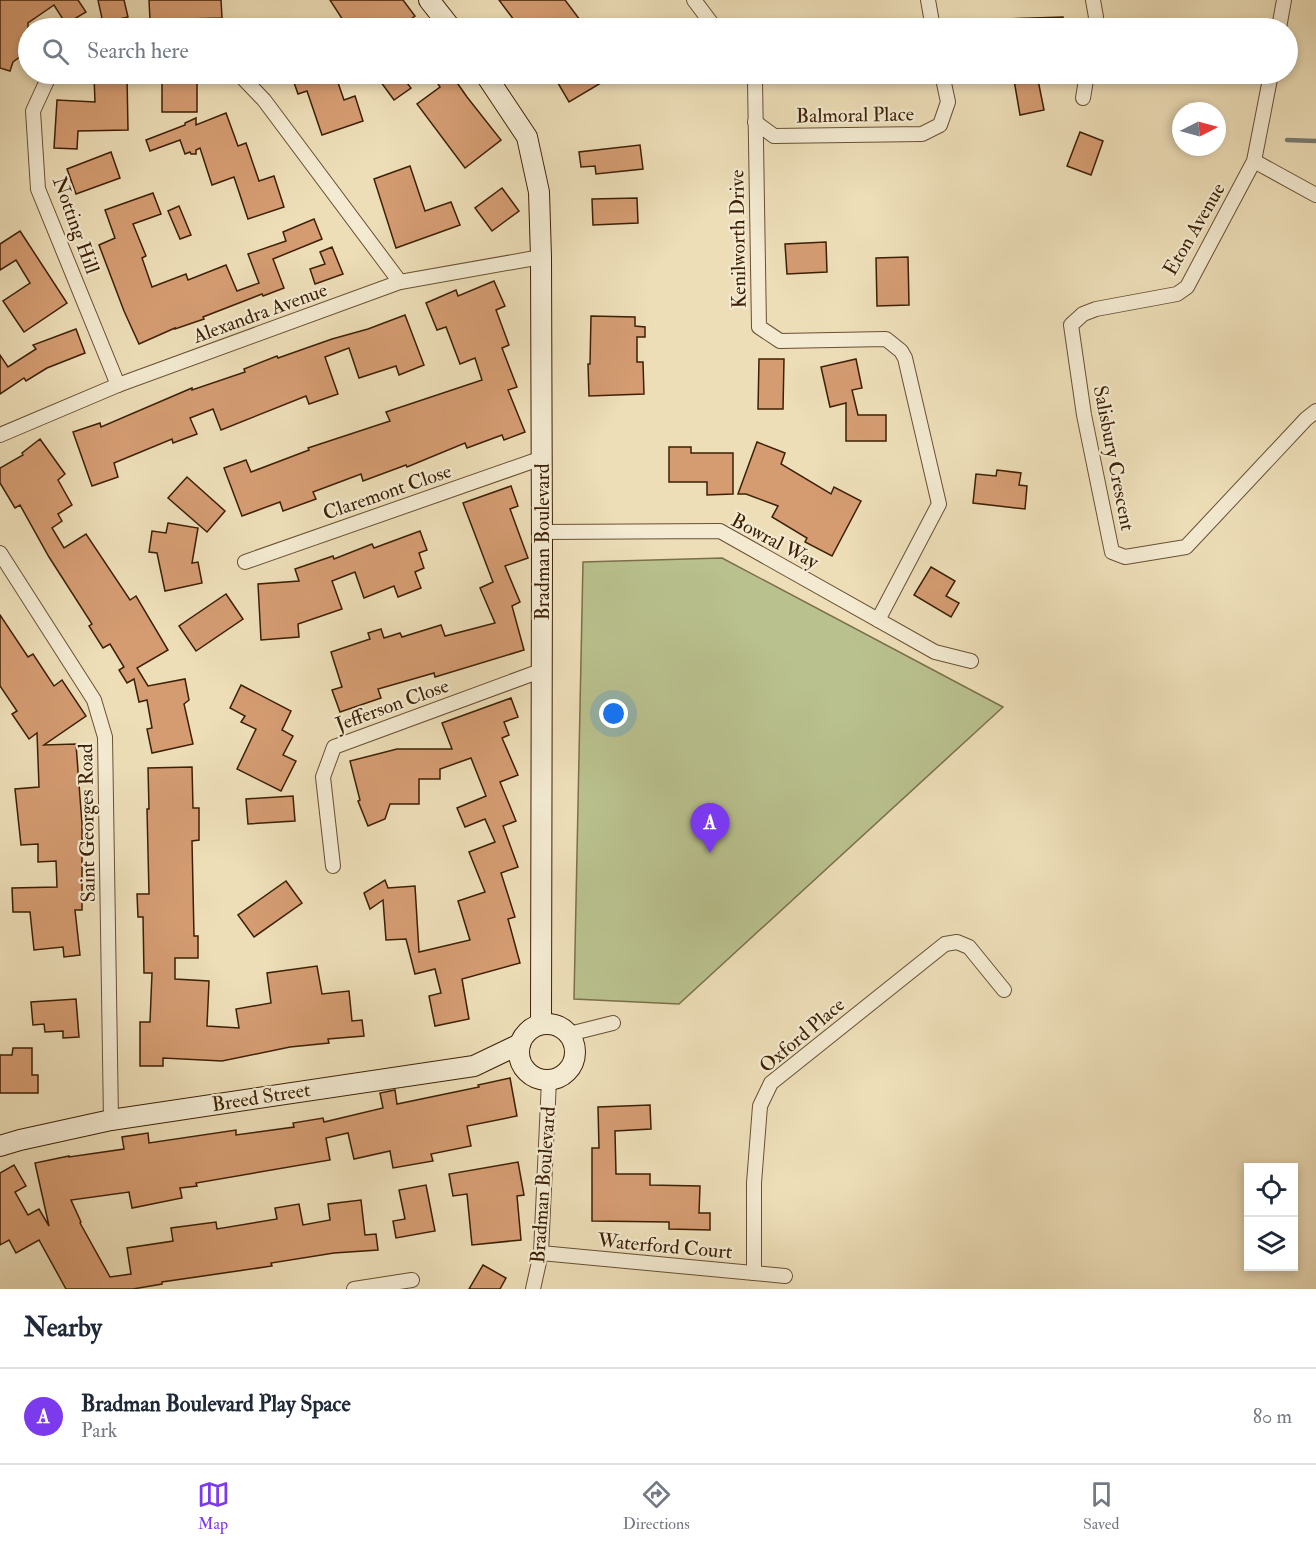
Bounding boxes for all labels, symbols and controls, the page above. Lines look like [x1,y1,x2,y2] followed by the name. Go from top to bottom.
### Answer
[18,18,1298,84] search box
[39,35,72,68] icon: search
[87,37,189,65] text: Search here
[796,101,914,129] street label: Balmoral Place
[1172,102,1226,156] north arrow
[724,169,752,309] street label: Kenilworth Drive
[47,173,105,277] street label: Notting Hill
[1157,178,1231,280] street label: Eton Avenue
[188,277,331,349] street label: Alexandra Avenue
[1088,383,1140,533] street label: Salisbury Crescent
[319,458,455,526] street label: Claremont Close
[530,463,555,621] street label: Bradman Boulevard
[727,508,824,575] street label: Bowral Way
[331,673,452,737] street label: Jefferson Close
[599,699,628,728] your location
[73,743,101,903] street label: Saint Georges Road
[690,804,730,853] pin: A
[754,992,850,1078] street label: Oxford Place
[210,1077,313,1117] street label: Breed Street
[525,1106,561,1264] street label: Bradman Boulevard
[1244,1163,1298,1271] map controls
[1244,1163,1298,1217] button: locate
[1244,1217,1298,1271] button: layers
[596,1228,734,1264] street label: Waterford Court
[24,1312,102,1344] text: Nearby
[81,1390,351,1418] text: Bradman Boulevard Play Space
[37,1404,50,1429] text: A
[1253,1404,1292,1429] text: 80 m
[81,1418,117,1443] text: Park
[197,1478,230,1534] tab: Map
[623,1478,690,1534] tab: Directions
[1083,1478,1119,1534] tab: Saved

